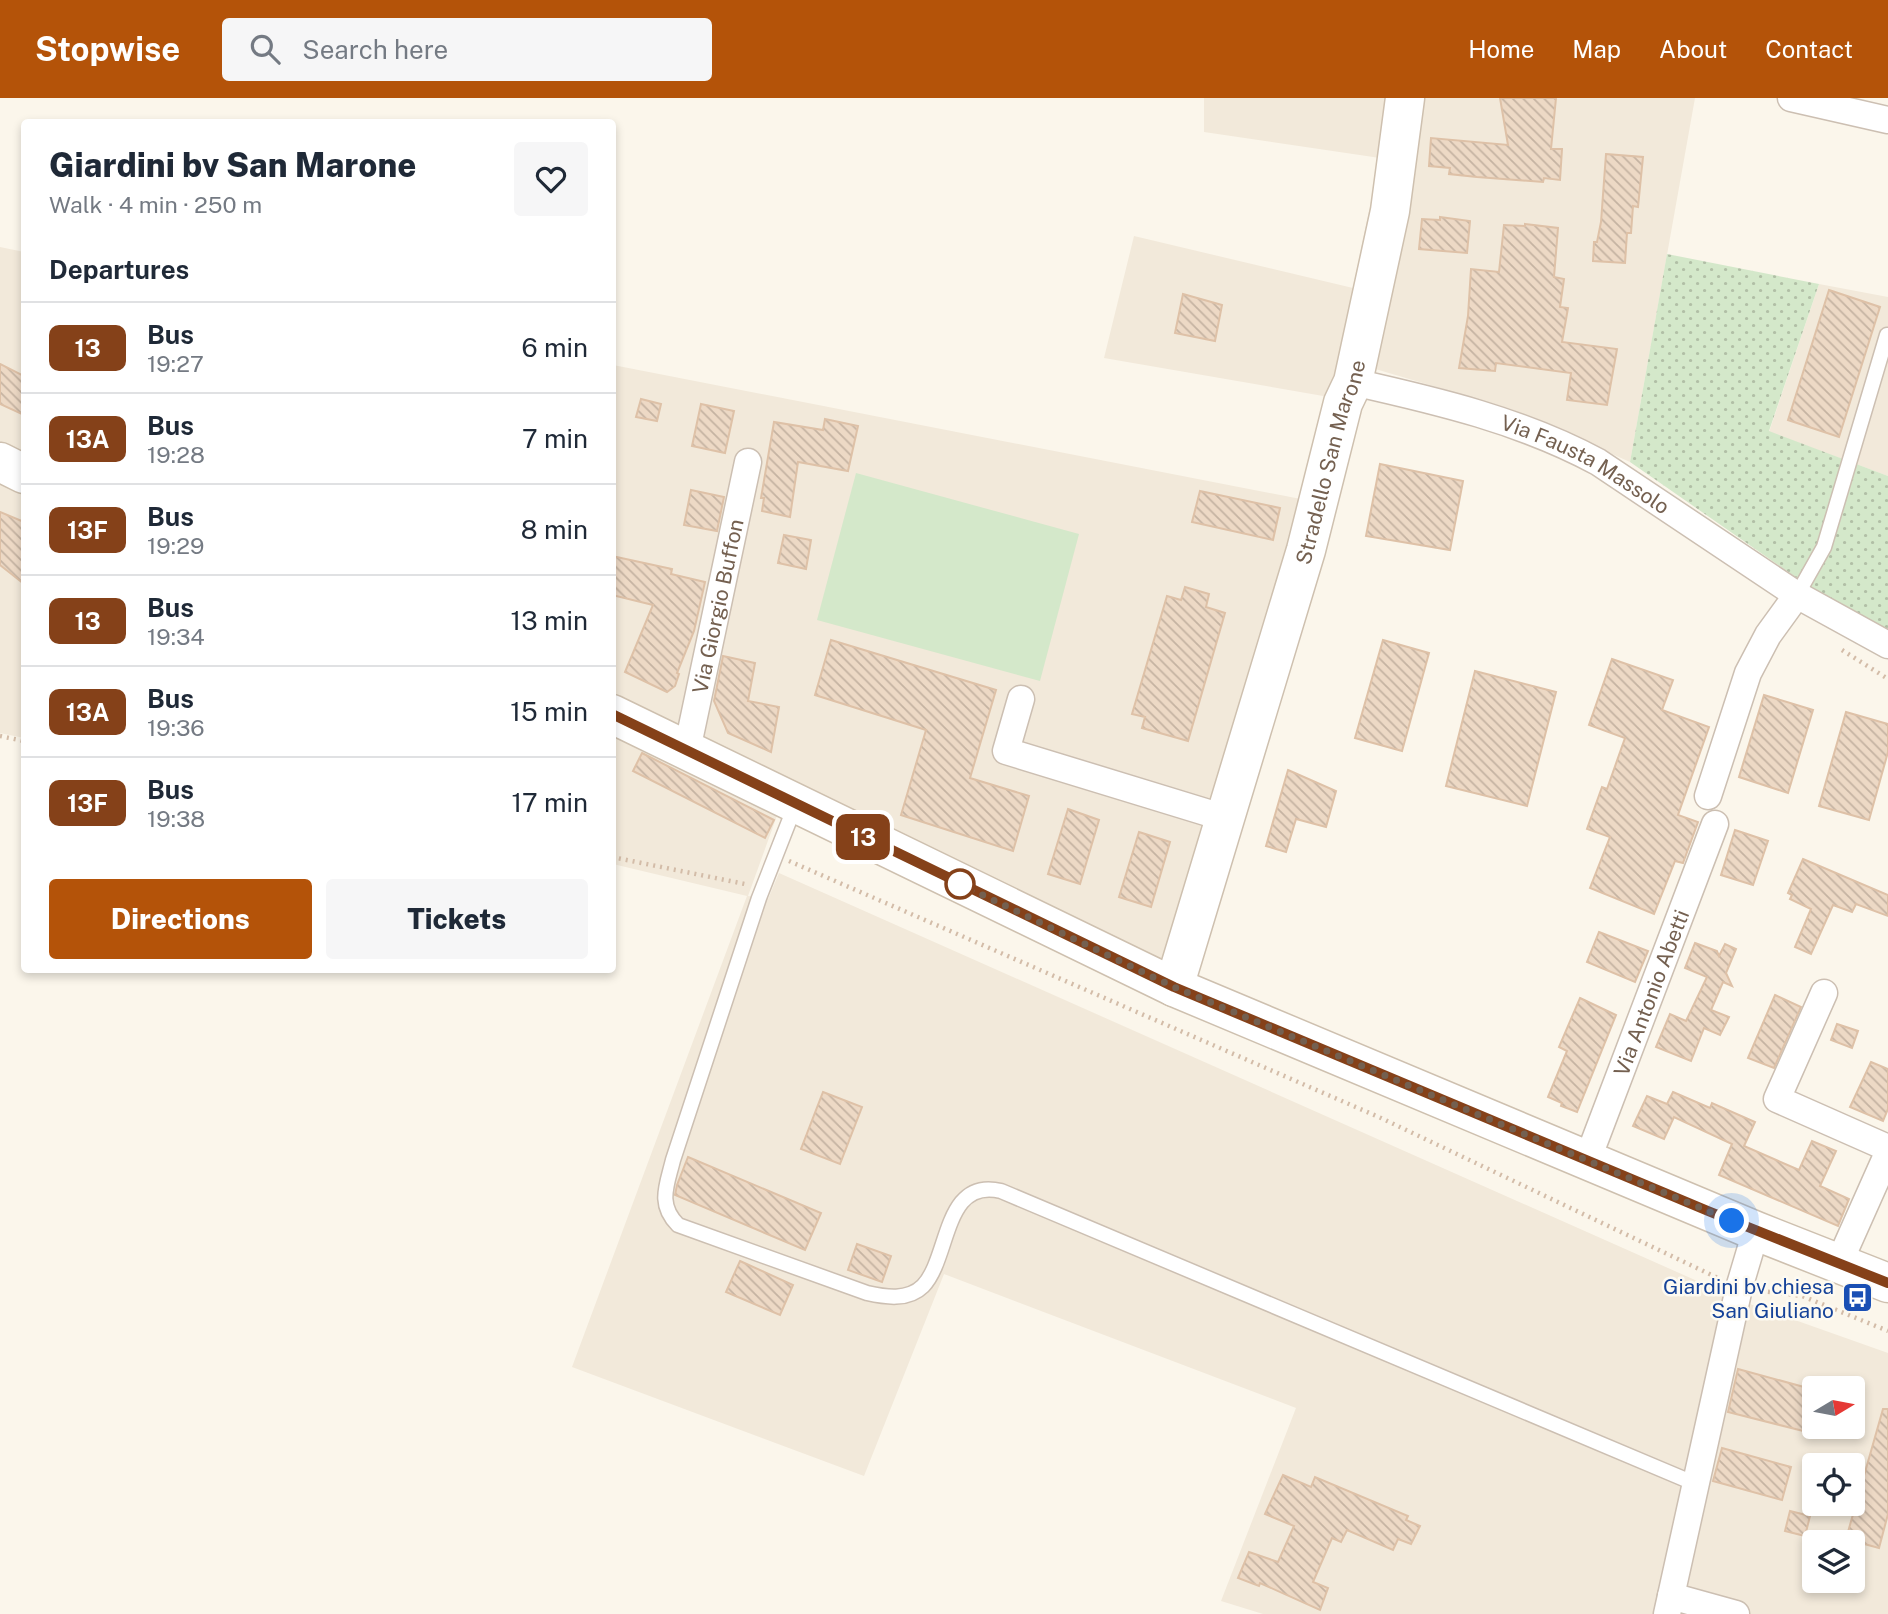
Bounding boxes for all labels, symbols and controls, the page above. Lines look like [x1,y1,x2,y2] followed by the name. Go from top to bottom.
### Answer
[222,18,712,81] search box
[35,30,180,68] text: Stopwise
[246,30,284,68] icon: search
[302,34,448,65] text: Search here
[1468,35,1534,63] text: Home
[1572,35,1621,63] text: Map
[1659,35,1727,63] text: About
[1765,35,1853,63] text: Contact
[514,142,588,216] button: heart
[49,146,416,184] text: Giardini bv San Marone
[49,191,262,218] text: Walk · 4 min · 250 m
[49,254,189,285] text: Departures
[147,319,194,350] text: Bus
[521,332,588,363] text: 6 min
[74,334,101,362] text: 13
[147,350,204,377] text: 19:27
[1290,357,1370,567] street label: Stradello San Marone
[1498,409,1674,519] street label: Via Fausta Massolo
[147,410,194,441] text: Bus
[522,423,588,454] text: 7 min
[66,425,109,453] text: 13A
[147,441,205,468] text: 19:28
[147,501,194,532] text: Bus
[521,514,588,545] text: 8 min
[67,516,108,544] text: 13F
[687,517,748,696] street label: Via Giorgio Buffon
[147,532,204,559] text: 19:29
[147,592,194,623] text: Bus
[511,605,588,636] text: 13 min
[74,607,101,635] text: 13
[147,623,205,650] text: 19:34
[147,683,194,714] text: Bus
[510,696,588,727] text: 15 min
[66,698,109,726] text: 13A
[147,714,205,741] text: 19:36
[147,774,194,805] text: Bus
[511,787,588,818] text: 17 min
[67,789,108,817] text: 13F
[147,805,205,832] text: 19:38
[832,814,894,860] line badge: 13
[850,823,876,851] text: 13
[945,869,975,899] unlabelled marker
[49,879,312,959] button: Directions
[326,879,588,959] button: Tickets
[1608,906,1694,1079] street label: Via Antonio Abetti
[1714,1203,1749,1238] your location
[1663,1274,1834,1323] place label: Giardini bv chiesa San Giuliano
[1840,1281,1874,1315] bus stop icon: Giardini bv chiesa San Giuliano
[1802,1376,1866,1438] north arrow
[1802,1376,1865,1593] map controls
[1802,1453,1865,1516] button: locate
[1802,1530,1865,1593] button: layers

